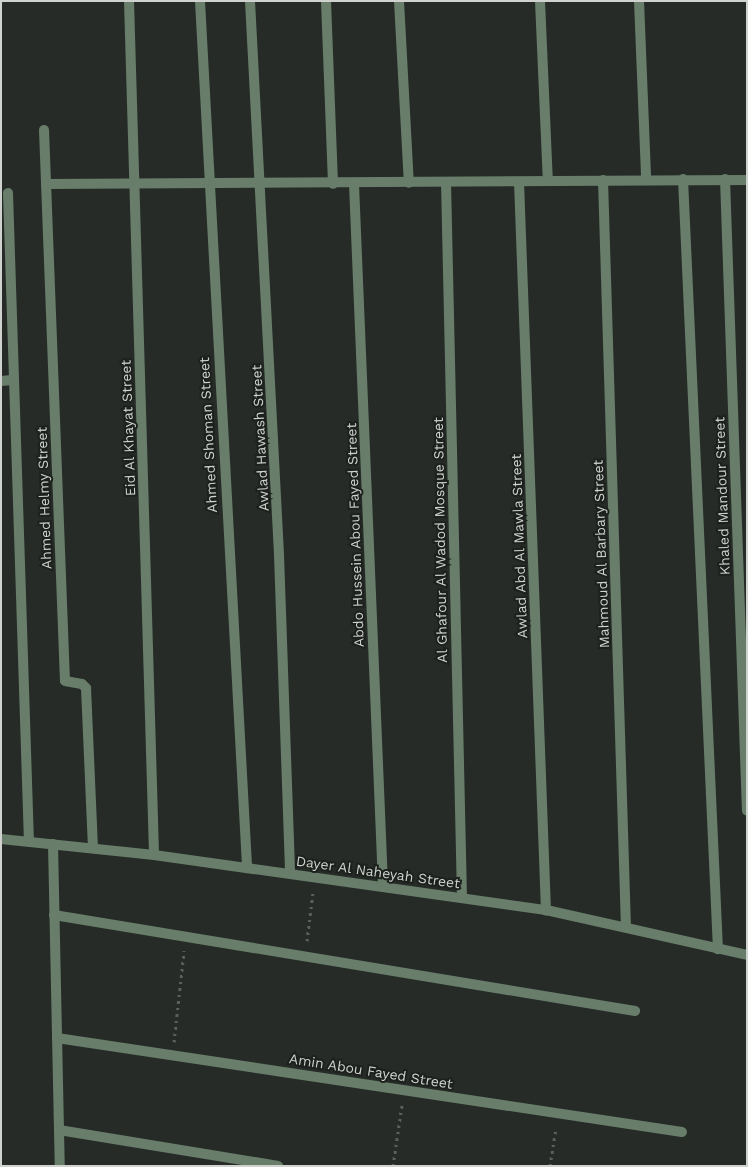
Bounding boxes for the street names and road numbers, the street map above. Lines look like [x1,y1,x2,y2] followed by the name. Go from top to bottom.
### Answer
[196,357,220,513] street label: Ahmed Shoman Street
[117,359,139,497] street label: Eid Al Khayat Street
[248,364,272,512] street label: Awlad Hawash Street
[429,416,451,664] street label: Al Ghafour Al Wadod Mosque Street
[711,416,733,576] street label: Khaled Mandour Street
[343,422,367,648] street label: Abdo Hussein Abou Fayed Street
[33,426,55,570] street label: Ahmed Helmy Street
[507,452,531,640] street label: Awlad Abd Al Mawla Street
[589,459,613,649] street label: Mahmoud Al Barbary Street
[294,852,462,892] street label: Dayer Al Naheyah Street
[288,1050,454,1092] street label: Amin Abou Fayed Street

